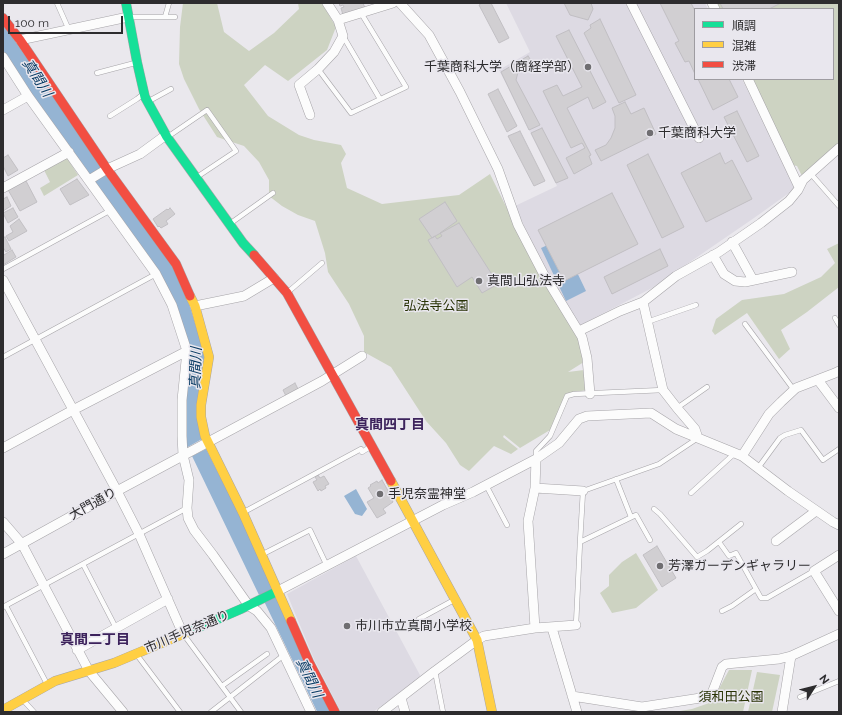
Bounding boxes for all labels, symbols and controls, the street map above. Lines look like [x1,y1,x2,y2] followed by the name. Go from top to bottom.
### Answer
[10,8,125,34] scale bar
[694,8,834,80] legend
[15,16,49,30] text: 100 m
[732,19,756,33] text: 順調
[732,39,756,53] text: 混雑
[19,56,55,100] water label: 真間川
[424,59,580,75] place label: 千葉商科大学（商経学部）
[732,59,756,73] text: 渋滞
[583,62,593,72] marker: 千葉商科大学（商経学部）
[658,125,736,141] place label: 千葉商科大学
[645,128,655,138] marker: 千葉商科大学
[487,273,565,289] place label: 真間山弘法寺
[474,276,484,286] marker: 真間山弘法寺
[404,298,468,314] park label: 弘法寺公園
[187,347,205,389] water label: 真間川
[355,417,425,433] district label: 真間四丁目
[66,485,120,523] street label: 大門通り
[388,486,466,502] place label: 手児奈霊神堂
[375,489,385,499] marker: 手児奈霊神堂
[668,558,811,574] place label: 芳澤ガーデンギャラリー
[655,561,665,571] marker: 芳澤ガーデンギャラリー
[142,607,232,657] street label: 市川手児奈通り
[355,618,472,634] place label: 市川市立真間小学校
[342,621,352,631] marker: 市川市立真間小学校
[60,632,130,648] district label: 真間二丁目
[292,655,326,701] water label: 真間川
[794,667,834,707] north arrow
[816,672,832,687] text: N
[699,689,763,705] park label: 須和田公園

